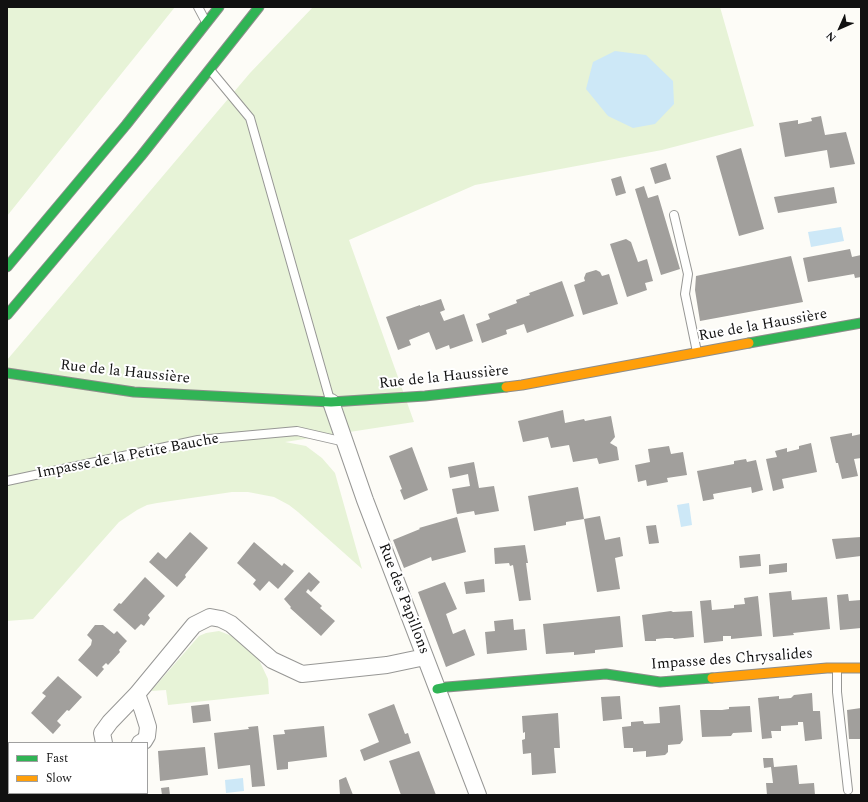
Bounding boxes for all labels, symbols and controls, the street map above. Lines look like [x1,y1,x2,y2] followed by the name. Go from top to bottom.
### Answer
[820,8,860,48] north arrow
[822,28,840,46] text: N
[697,306,829,346] street label: Rue de la Haussière
[59,357,191,389] street label: Rue de la Haussière
[378,362,510,394] street label: Rue de la Haussière
[35,431,221,483] street label: Impasse de la Petite Bauche
[374,541,432,657] street label: Rue des Papillons
[651,645,813,675] street label: Impasse des Chrysalides
[8,742,148,794] legend
[46,749,68,768] text: Fast
[46,769,71,788] text: Slow

